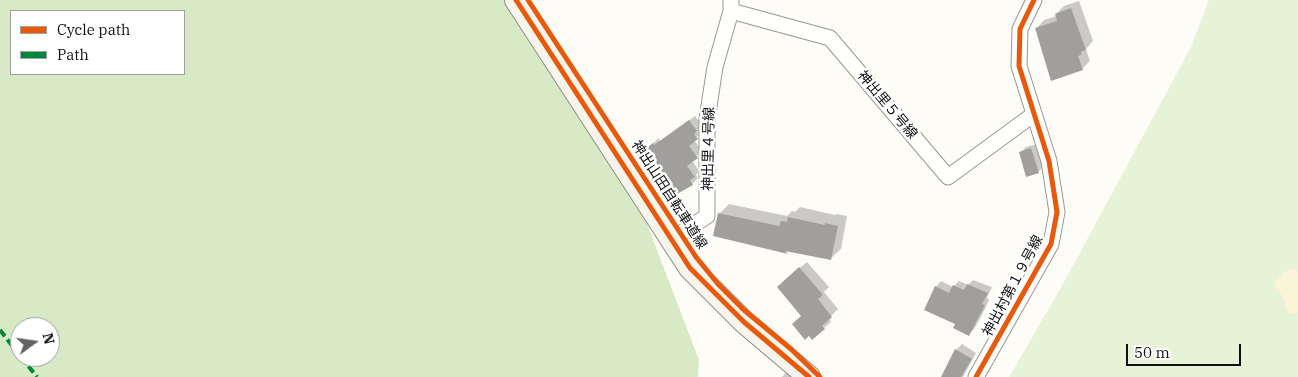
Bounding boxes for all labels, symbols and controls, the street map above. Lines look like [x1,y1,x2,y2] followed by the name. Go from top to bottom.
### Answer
[10,10,185,75] legend
[57,20,130,39] text: Cycle path
[57,45,89,64] text: Path
[854,67,920,143] street label: 神出里５号線
[700,107,718,191] street label: 神出里４号線
[628,138,710,252] street label: 神出山田自転車道線
[979,233,1047,339] street label: 神出村第１９号線
[10,317,60,367] north arrow
[39,331,59,346] text: N
[1128,334,1243,366] scale bar
[1134,343,1170,362] text: 50 m

